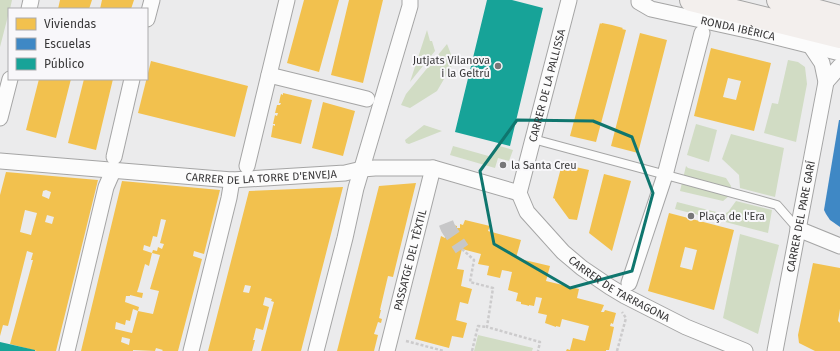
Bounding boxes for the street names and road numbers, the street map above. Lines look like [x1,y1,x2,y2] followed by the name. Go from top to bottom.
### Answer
[699,14,777,43] street label: RONDA IBÈRICA
[526,27,568,143] street label: CARRER DE LA PALLISSA
[784,159,817,273] street label: CARRER DEL PARE GARÍ
[185,167,338,187] street label: CARRER DE LA TORRE D'ENVEJA
[391,207,429,312] street label: PASSATGE DEL TÈXTIL
[566,253,673,325] street label: CARRER DE TARRAGONA

